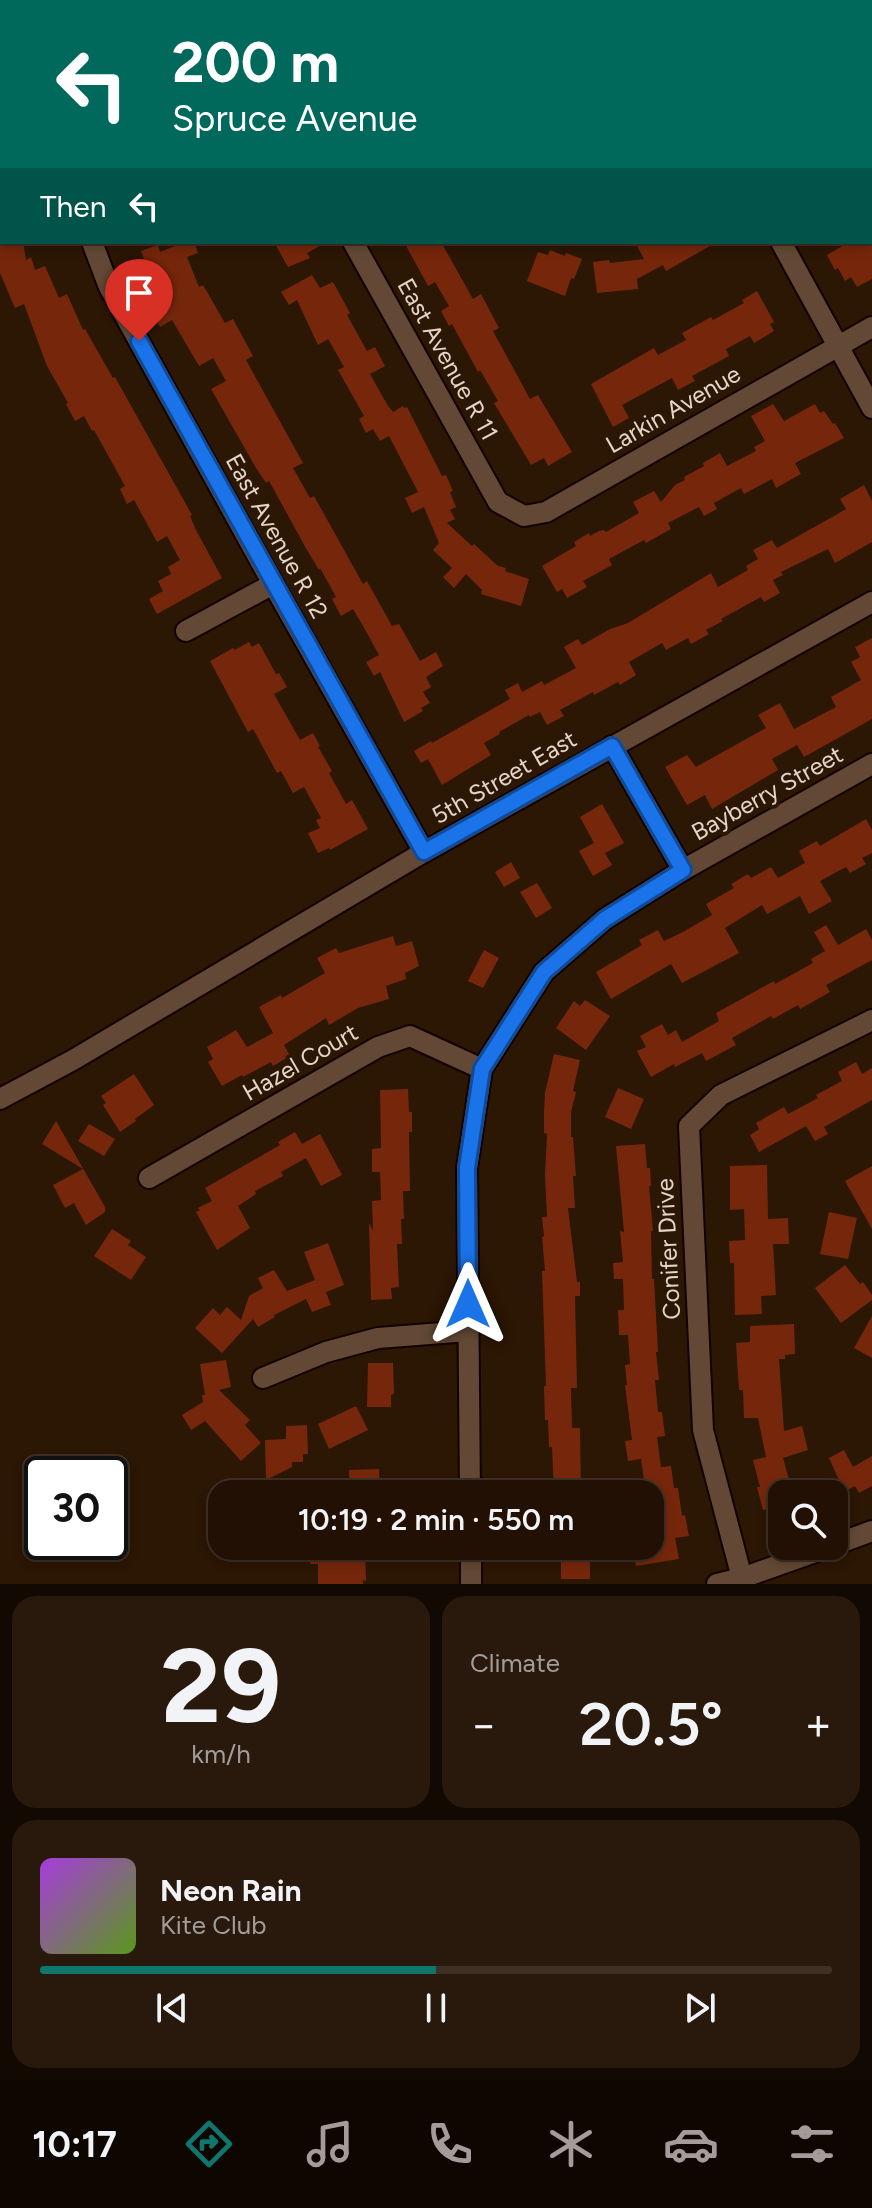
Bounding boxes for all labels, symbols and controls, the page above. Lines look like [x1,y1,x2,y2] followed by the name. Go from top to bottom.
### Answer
[172,29,339,96] text: 200 m
[40,32,144,136] icon: left
[172,97,417,140] text: Spruce Avenue
[122,184,166,228] icon: left
[40,188,106,225] text: Then
[105,259,173,341] pin
[117,271,161,315] icon: arrive
[392,273,504,445] street label: East Avenue R 11
[601,359,745,459] street label: Larkin Avenue
[220,449,334,623] street label: East Avenue R 12
[427,724,581,830] street label: 5th Street East
[686,739,848,847] street label: Bayberry Street
[237,1017,363,1107] street label: Hazel Court
[650,1178,686,1320] street label: Conifer Drive
[426,1262,510,1346] position arrow
[24,1456,128,1560] speed limit sign: 30
[768,1480,848,1560] map controls
[768,1480,848,1560] button: search
[298,1501,574,1538] text: 10:19 · 2 min · 550 m
[161,1623,281,1748] text: 29
[470,1647,560,1679] text: Climate
[579,1688,723,1760] text: 20.5°
[470,1698,497,1751] text: −
[805,1698,832,1751] text: +
[191,1738,251,1770] text: km/h
[160,1872,302,1909] text: Neon Rain
[160,1909,266,1941] text: Kite Club
[150,1986,194,2030] icon: previous
[414,1986,458,2030] icon: pause
[678,1986,722,2030] icon: next
[181,2116,237,2172] icon: directions
[302,2116,358,2172] icon: music
[422,2116,478,2172] icon: phone
[543,2116,599,2172] icon: climate
[663,2116,719,2172] icon: car
[784,2116,840,2172] icon: filters
[32,2123,117,2166] text: 10:17

